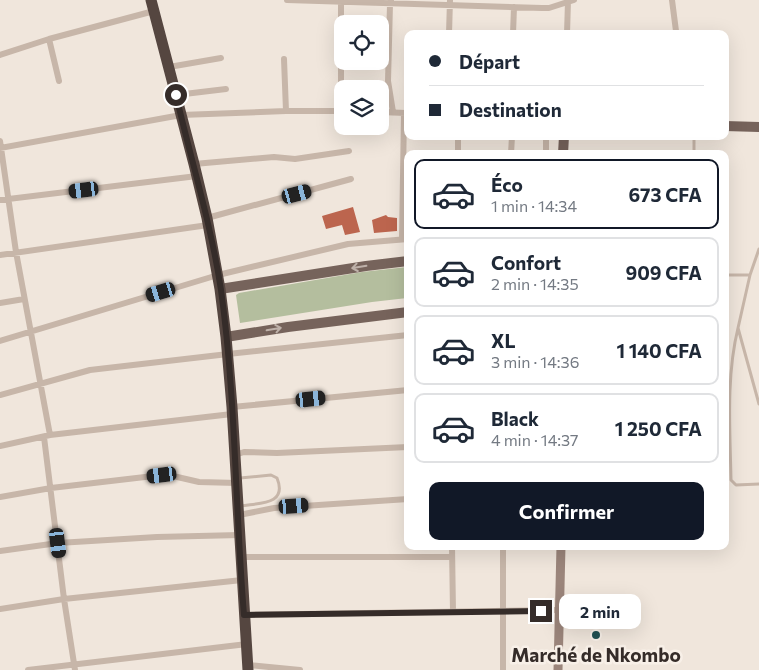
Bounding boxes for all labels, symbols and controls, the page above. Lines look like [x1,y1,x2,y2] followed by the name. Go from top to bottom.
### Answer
[334,15,389,135] map controls
[334,15,389,70] button: locate
[459,50,520,73] text: Départ
[334,80,389,135] button: layers
[165,84,187,106] route start
[459,98,562,121] text: Destination
[431,172,476,217] icon: car
[491,173,523,196] text: Éco
[68,181,99,199] car
[280,183,313,205] car
[628,183,702,206] text: 673 CFA
[491,196,577,215] text: 1 min · 14:34
[431,250,476,295] icon: car
[491,251,561,274] text: Confort
[625,261,702,284] text: 909 CFA
[351,262,367,272] one-way arrow
[491,274,579,293] text: 2 min · 14:35
[144,280,177,304] car
[266,323,282,333] one-way arrow
[431,328,476,373] icon: car
[491,329,516,352] text: XL
[616,339,702,362] text: 1 140 CFA
[491,352,579,371] text: 3 min · 14:36
[295,390,326,408] car
[431,406,476,451] icon: car
[491,407,539,430] text: Black
[615,417,702,440] text: 1 250 CFA
[491,430,579,449] text: 4 min · 14:37
[146,466,177,484] car
[429,482,704,540] button: Confirmer
[278,497,309,515] car
[48,527,67,559] car
[558,594,641,628] callout: 2 min
[530,600,552,622] route end
[580,602,620,621] text: 2 min
[590,629,602,641] marker: Marché de Nkombo
[511,643,681,666] place label: Marché de Nkombo

